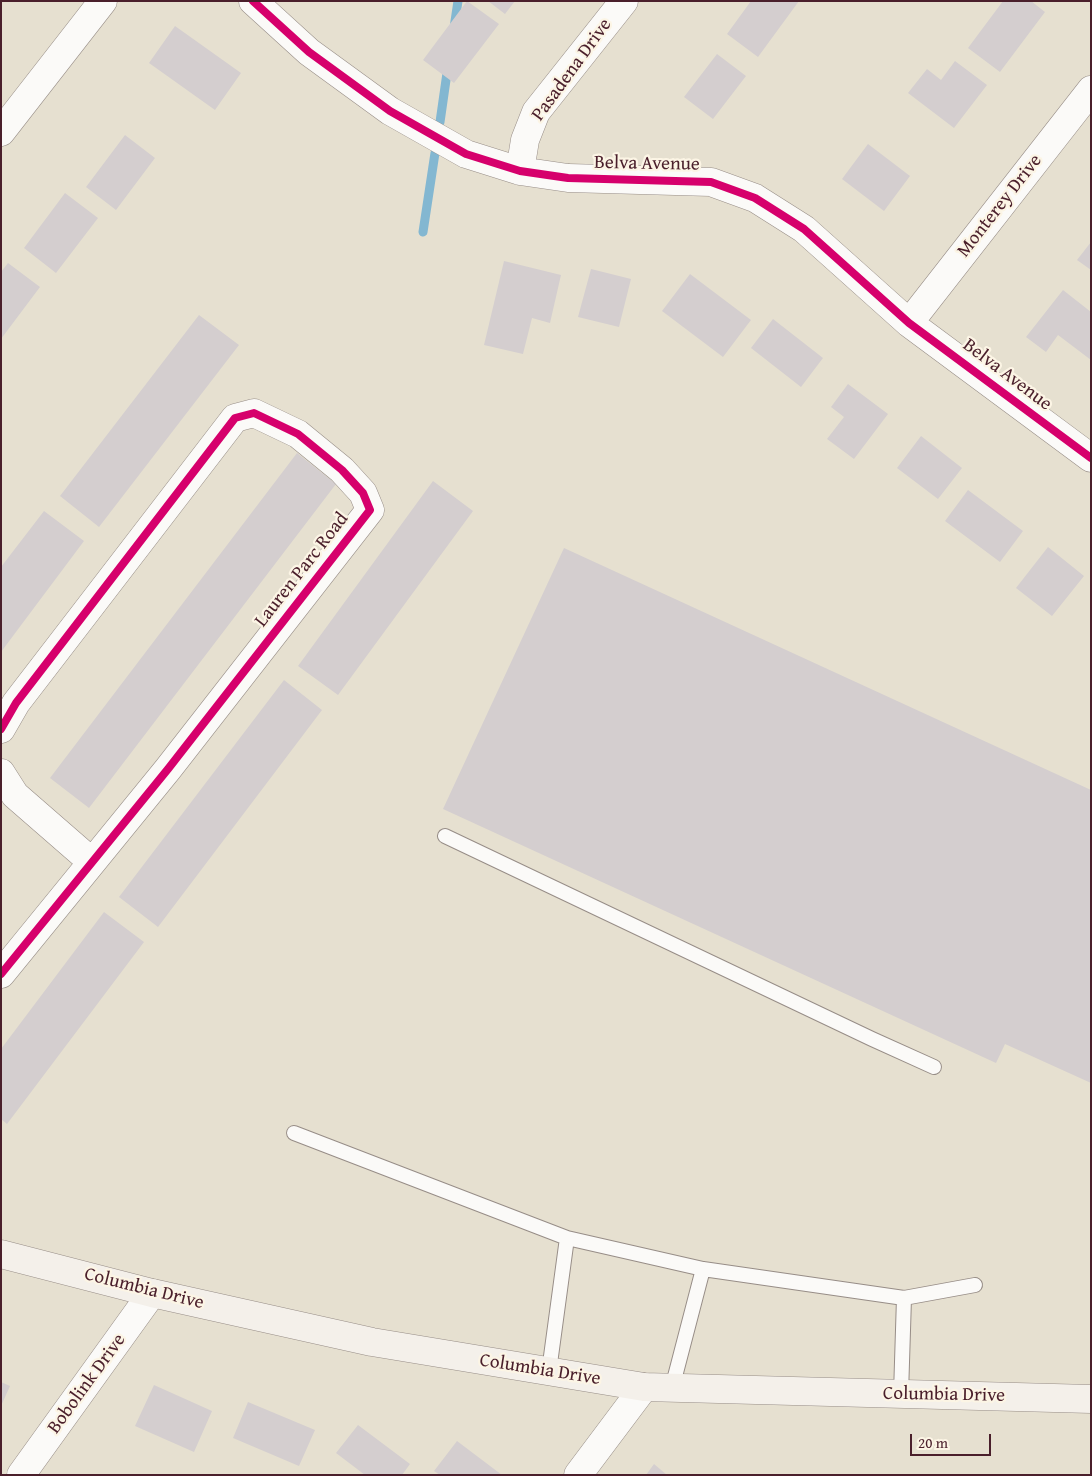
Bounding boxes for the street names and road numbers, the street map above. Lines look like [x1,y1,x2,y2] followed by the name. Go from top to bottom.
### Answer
[527,14,617,126] street label: Pasadena Drive
[953,150,1047,262] street label: Monterey Drive
[594,152,700,176] street label: Belva Avenue
[958,334,1056,416] street label: Belva Avenue
[250,508,354,632] street label: Lauren Parc Road
[82,1263,206,1315] street label: Columbia Drive
[43,1330,131,1438] street label: Bobolink Drive
[478,1349,602,1391] street label: Columbia Drive
[883,1383,1005,1407] street label: Columbia Drive

